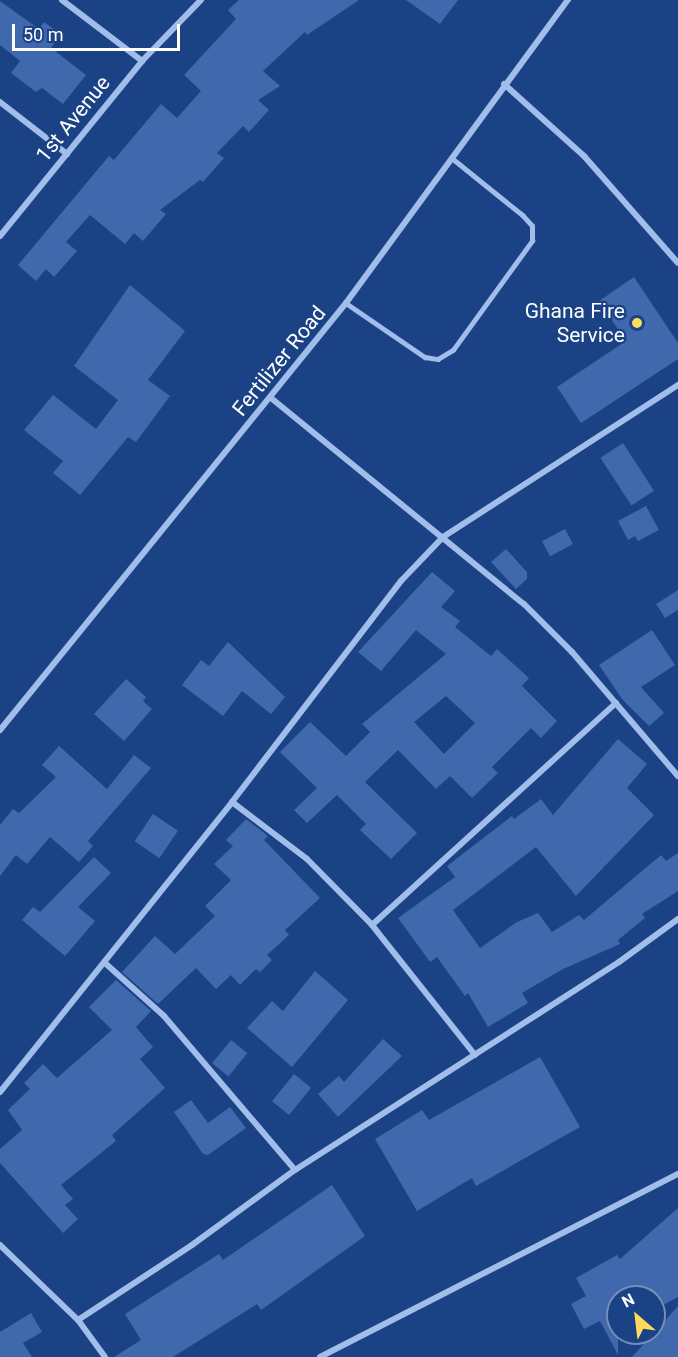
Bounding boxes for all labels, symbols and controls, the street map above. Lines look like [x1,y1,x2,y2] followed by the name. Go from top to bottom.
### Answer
[15,12,183,50] scale bar
[23,24,63,45] text: 50 m
[31,71,115,167] street label: 1st Avenue
[525,298,625,348] place label: Ghana Fire Service
[227,301,331,421] street label: Fertilizer Road
[630,316,644,330] marker: Ghana Fire Service
[606,1285,666,1345] north arrow
[619,1289,638,1311] text: N

